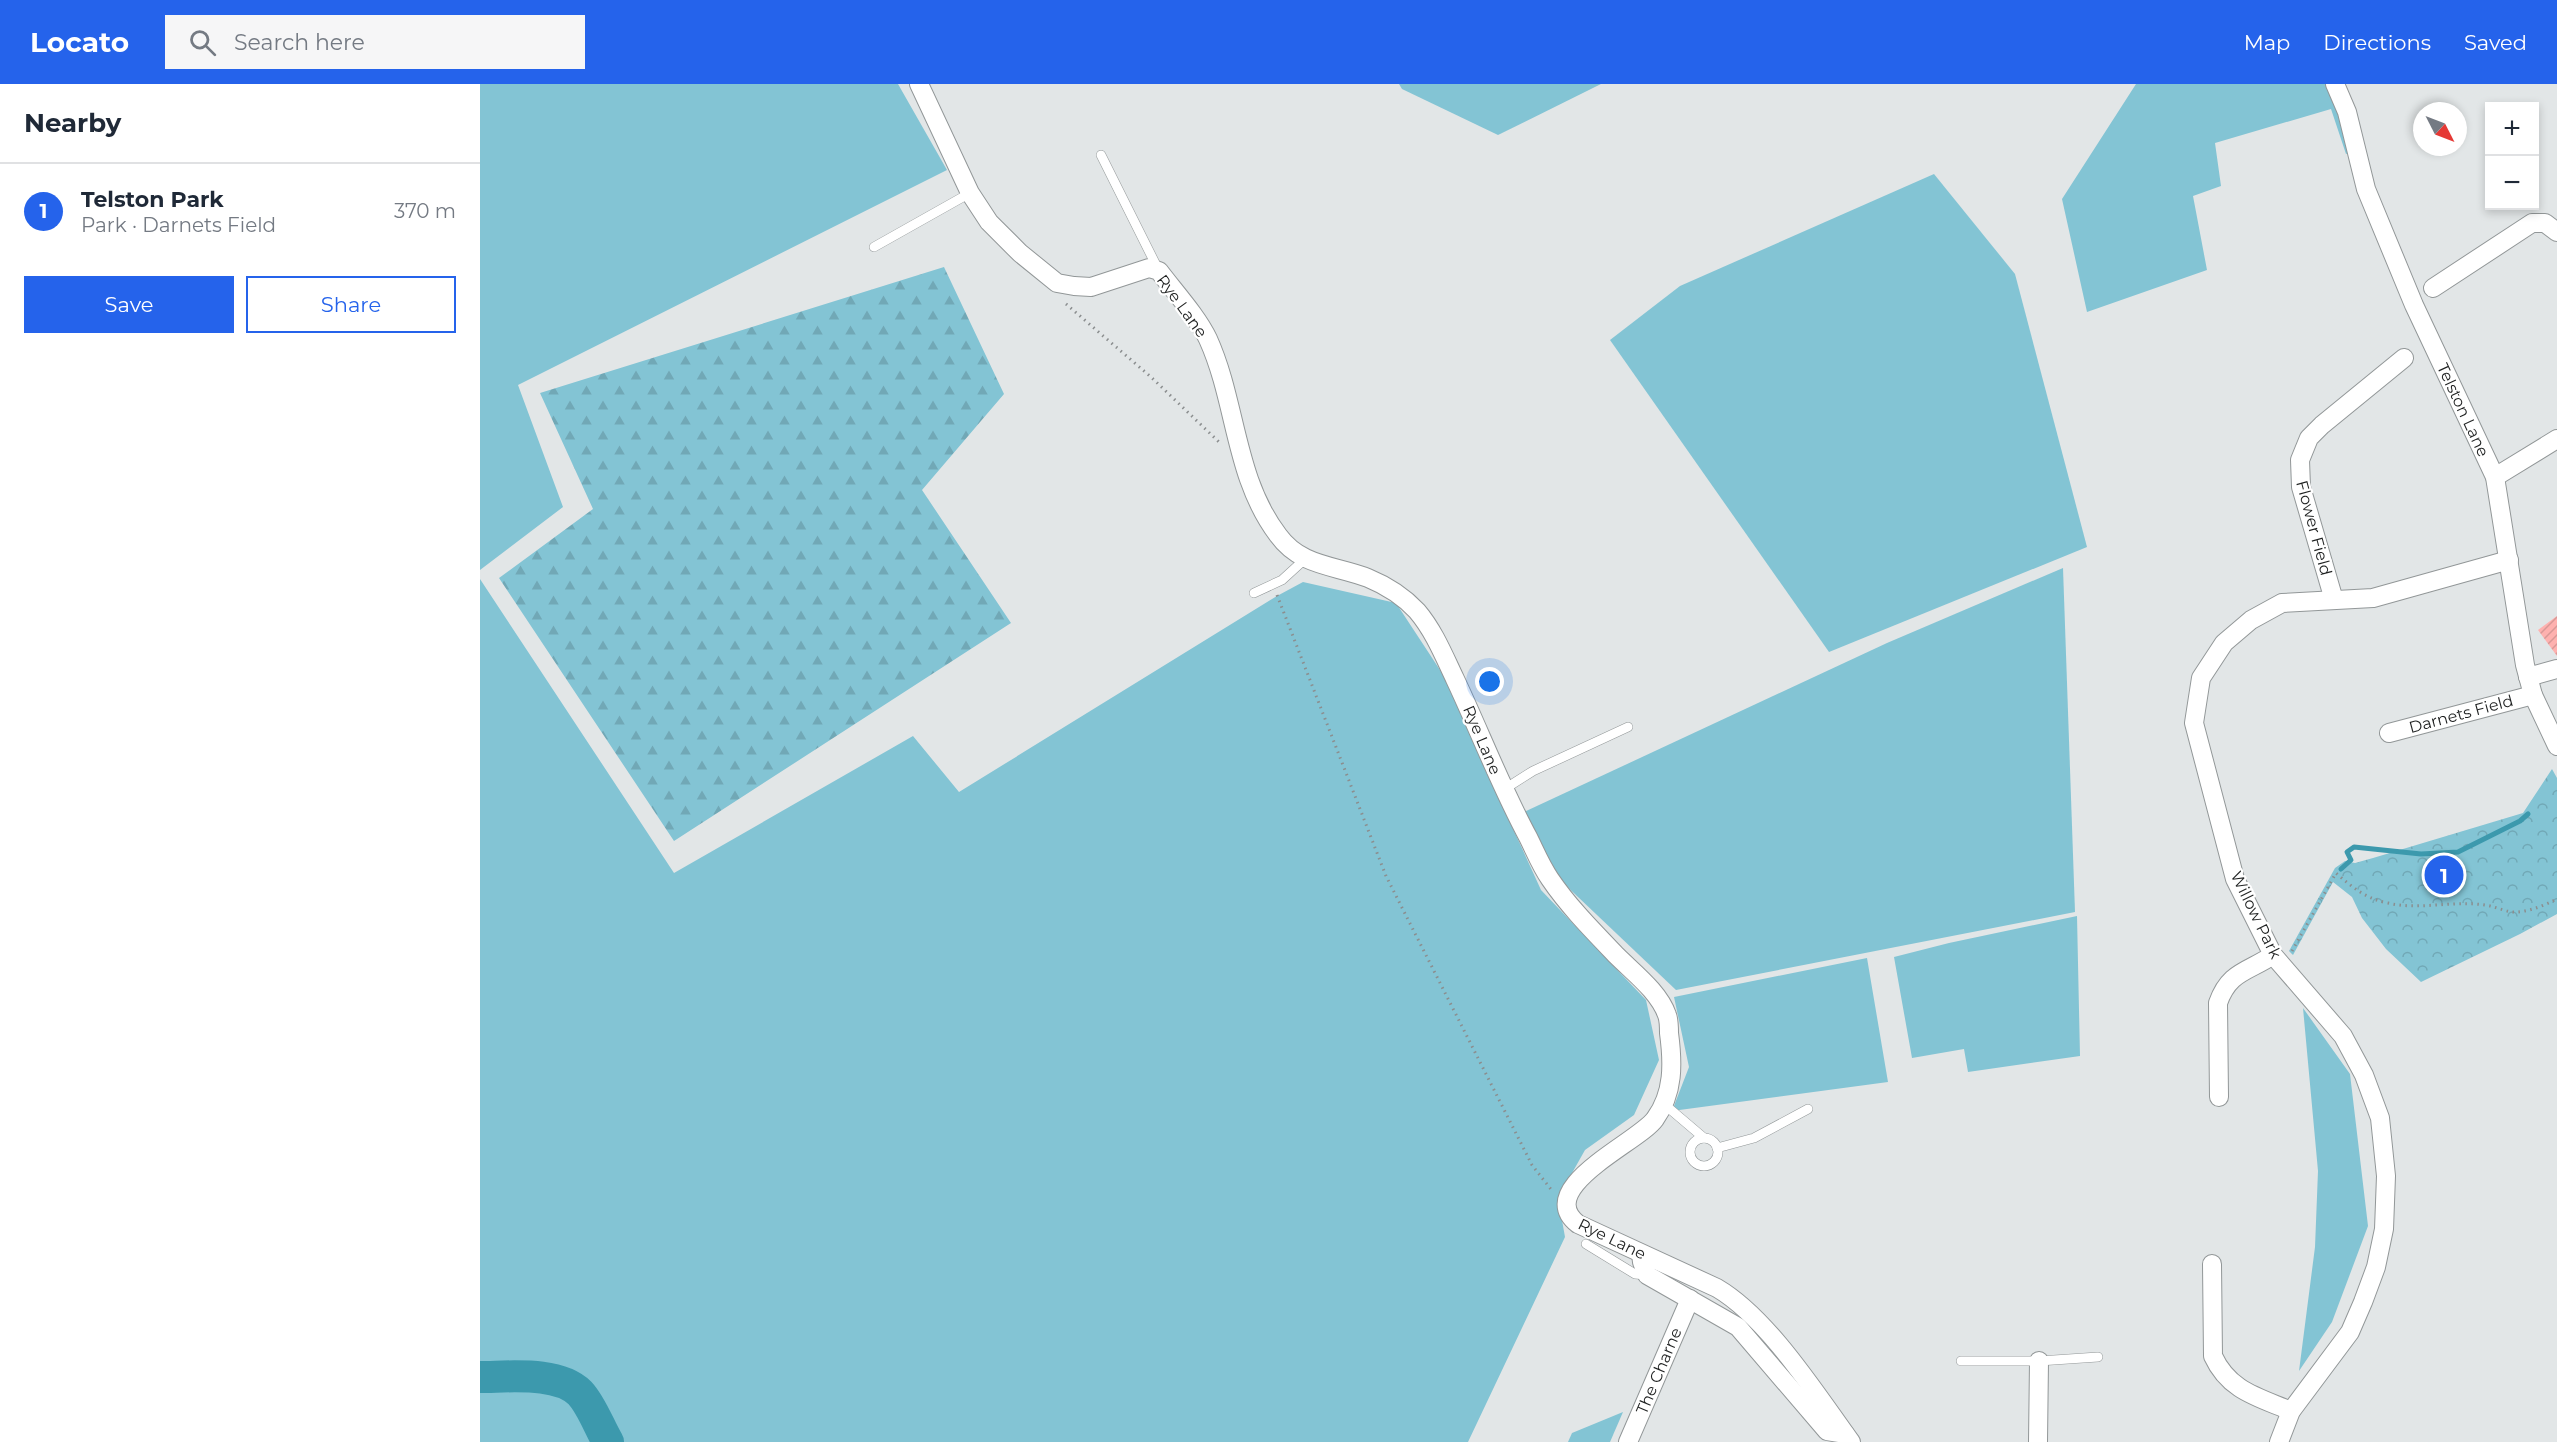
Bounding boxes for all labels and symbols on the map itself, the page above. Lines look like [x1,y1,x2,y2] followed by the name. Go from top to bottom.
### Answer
[2413,102,2467,156] north arrow
[1153,271,1211,341] street label: Rye Lane
[2433,360,2493,460] street label: Telston Lane
[2292,478,2336,578] street label: Flower Field
[1475,667,1504,696] your location
[2407,691,2515,737] street label: Darnets Field
[1459,703,1505,777] street label: Rye Lane
[2424,852,2464,898] pin: 1
[2227,868,2286,962] street label: Willow Park
[1575,1214,1649,1264] street label: Rye Lane
[1632,1325,1686,1417] street label: The Charne

